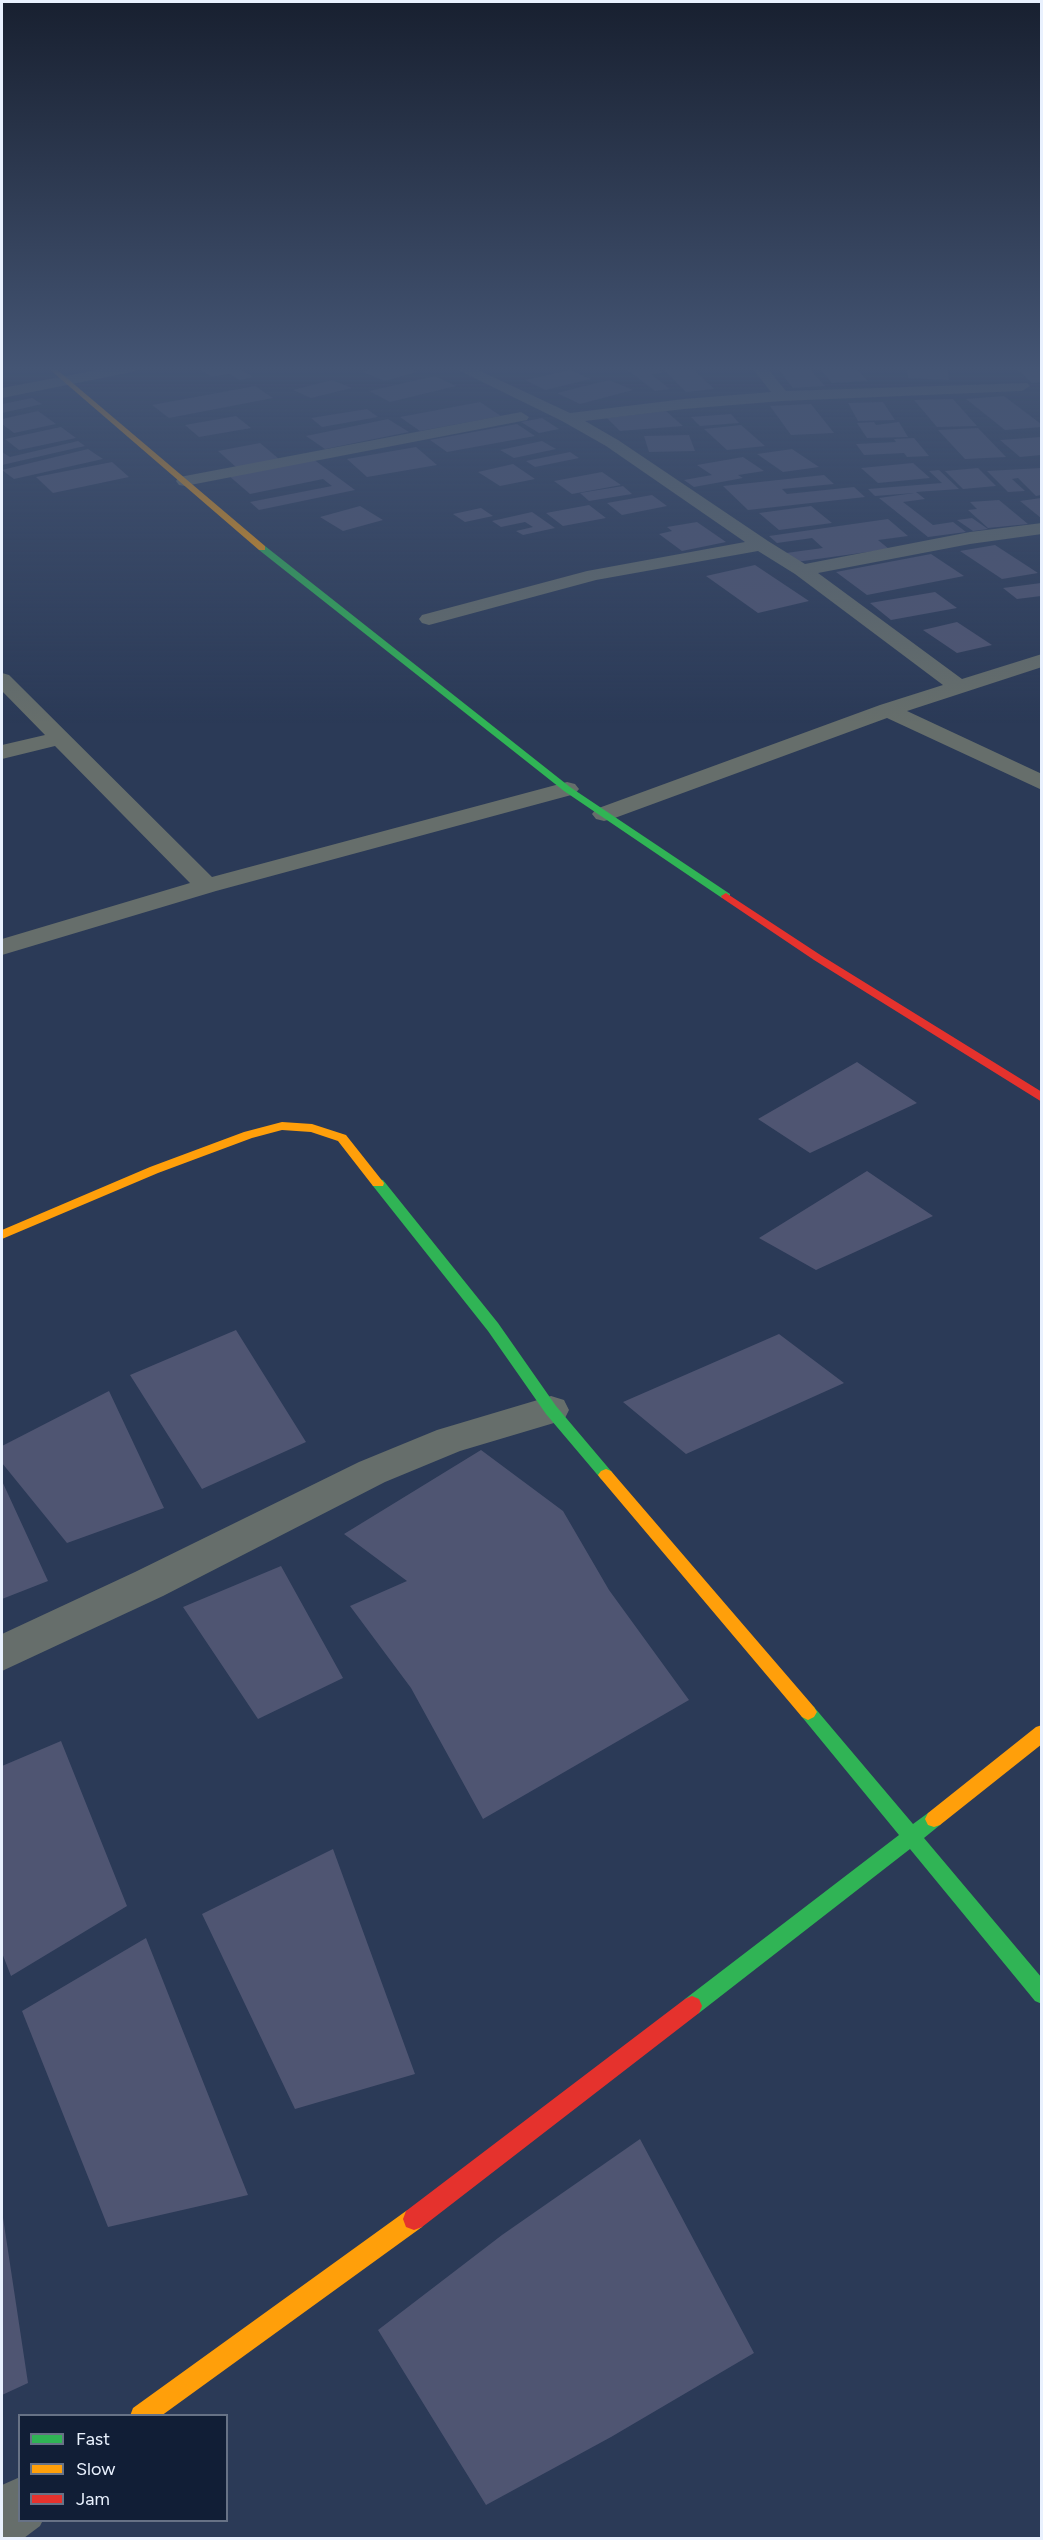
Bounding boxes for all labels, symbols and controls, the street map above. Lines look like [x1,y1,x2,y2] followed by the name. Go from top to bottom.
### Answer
[18,2414,228,2522] legend
[76,2428,110,2450] text: Fast
[76,2458,115,2480] text: Slow
[76,2488,110,2510] text: Jam

